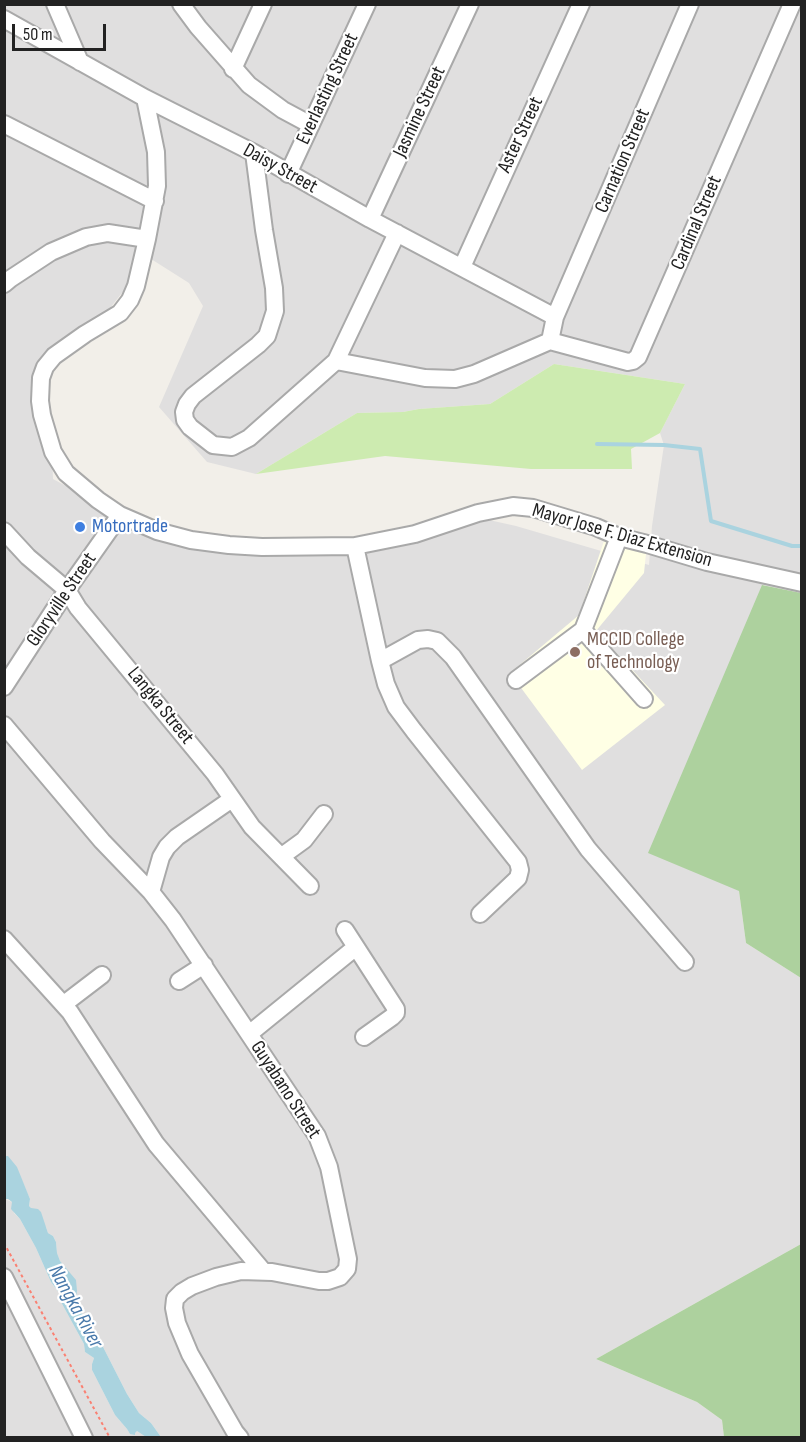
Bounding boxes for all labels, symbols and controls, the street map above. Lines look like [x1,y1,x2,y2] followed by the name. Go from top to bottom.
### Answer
[15,12,110,50] scale bar
[23,24,53,45] text: 50 m
[292,30,364,148] street label: Everlasting Street
[389,63,451,161] street label: Jasmine Street
[493,93,549,177] street label: Aster Street
[590,105,656,217] street label: Carnation Street
[239,139,321,199] street label: Daisy Street
[666,172,728,274] street label: Cardinal Street
[529,499,715,573] street label: Mayor Jose F. Diaz Extension
[92,515,168,539] place label: Motortrade
[73,520,87,534] marker: Motortrade
[22,549,102,651] street label: Gloryville Street
[587,628,684,675] place label: MCCID College of Technology
[568,645,582,659] marker: MCCID College of Technology
[122,663,198,749] street label: Langka Street
[245,1037,325,1143] street label: Guyabano Street
[42,1261,108,1353] water label: Nangka River

